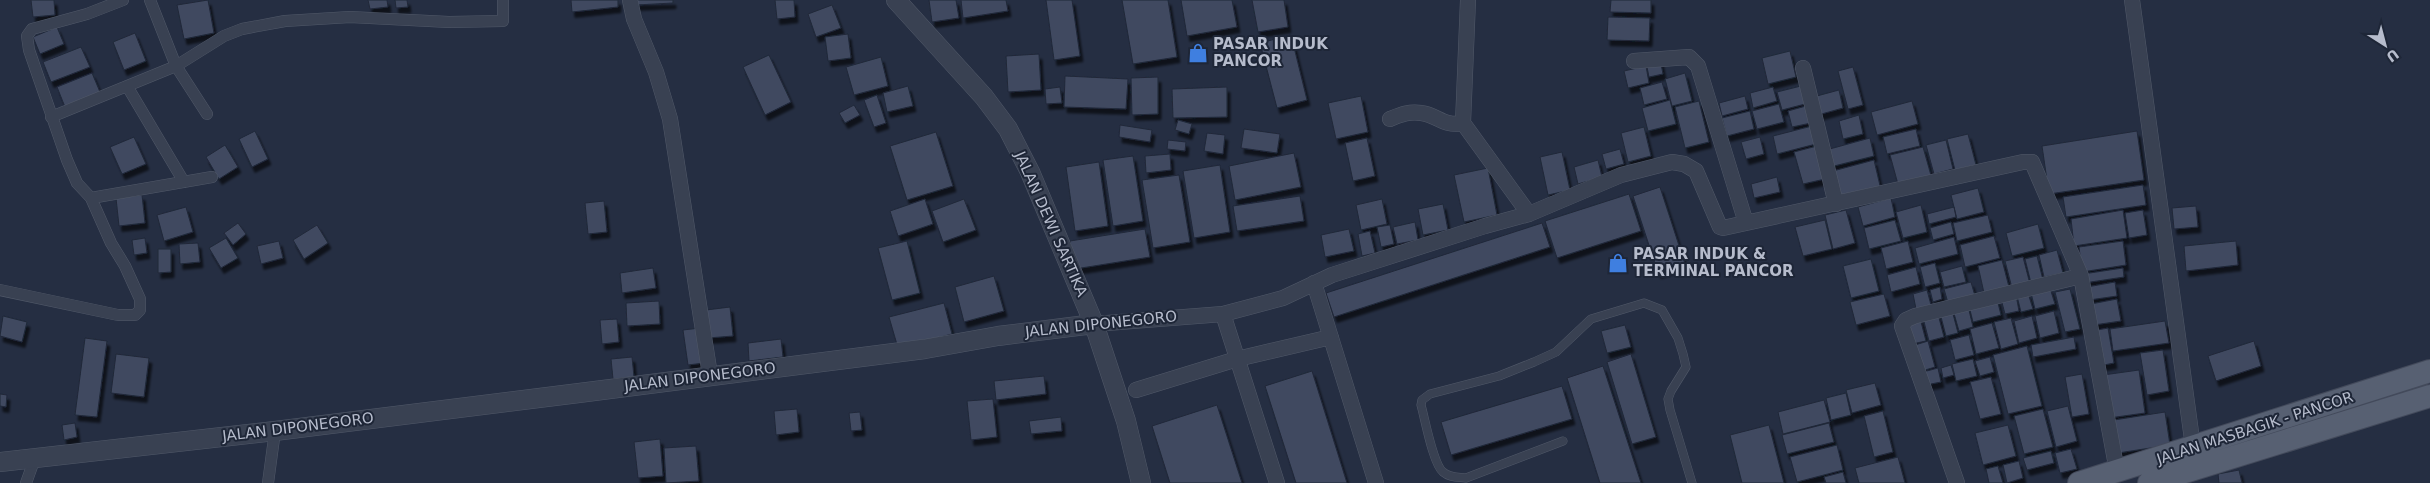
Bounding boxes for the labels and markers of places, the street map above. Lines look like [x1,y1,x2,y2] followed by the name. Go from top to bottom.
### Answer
[1213,35,1329,70] place label: PASAR INDUK PANCOR
[1187,42,1209,64] shop icon: PASAR INDUK PANCOR
[1633,245,1794,280] place label: PASAR INDUK & TERMINAL PANCOR
[1607,252,1629,274] shop icon: PASAR INDUK & TERMINAL PANCOR

